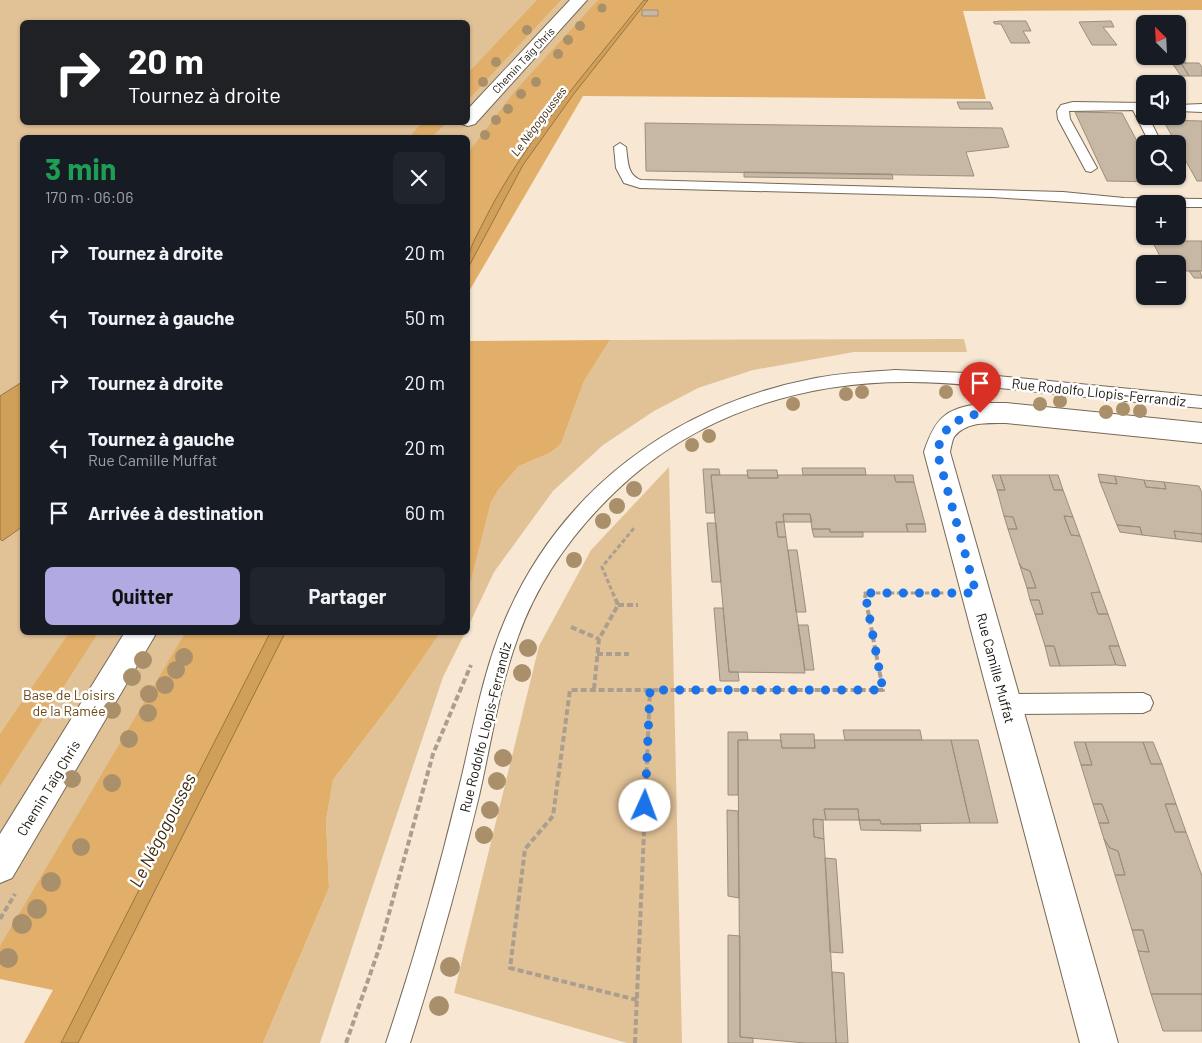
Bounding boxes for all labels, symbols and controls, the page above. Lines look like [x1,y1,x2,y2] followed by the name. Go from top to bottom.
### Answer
[1136,15,1186,65] north arrow
[1136,15,1186,305] map controls
[489,24,557,96] street label: Chemin Taïg Chris
[128,39,204,81] text: 20 m
[45,40,110,105] icon: right
[1136,75,1186,125] button: sound
[128,81,281,107] text: Tournez à droite
[507,83,569,158] water label: Le Négogousses
[1136,135,1186,185] button: search
[45,150,116,186] text: 3 min
[393,152,445,204] button: close
[45,187,133,206] text: 170 m · 06:06
[1136,195,1186,245] button: +
[45,239,73,267] icon: right
[88,241,224,264] text: Tournez à droite
[405,241,445,264] text: 20 m
[1136,255,1186,305] button: −
[45,304,73,332] icon: left
[88,306,235,329] text: Tournez à gauche
[405,306,445,329] text: 50 m
[959,362,1001,413] pin
[45,369,73,397] icon: right
[966,369,994,397] icon: arrive
[88,371,224,394] text: Tournez à droite
[405,371,445,394] text: 20 m
[1011,374,1187,410] street label: Rue Rodolfo Llopis-Ferrandiz
[88,427,235,450] text: Tournez à gauche
[45,434,73,462] icon: left
[405,436,445,459] text: 20 m
[88,450,217,469] text: Rue Camille Muffat
[45,499,73,527] icon: arrive
[88,501,264,524] text: Arrivée à destination
[405,501,445,524] text: 60 m
[45,567,240,625] button: Quitter
[250,567,445,625] button: Partager
[973,611,1019,725] street label: Rue Camille Muffat
[456,640,514,814] street label: Rue Rodolfo Llopis-Ferrandiz
[23,686,115,719] park label: Base de Loisirs de la Ramée
[13,737,83,839] street label: Chemin Taïg Chris
[124,769,200,891] water label: Le Négogousses
[618,779,670,831] position arrow

